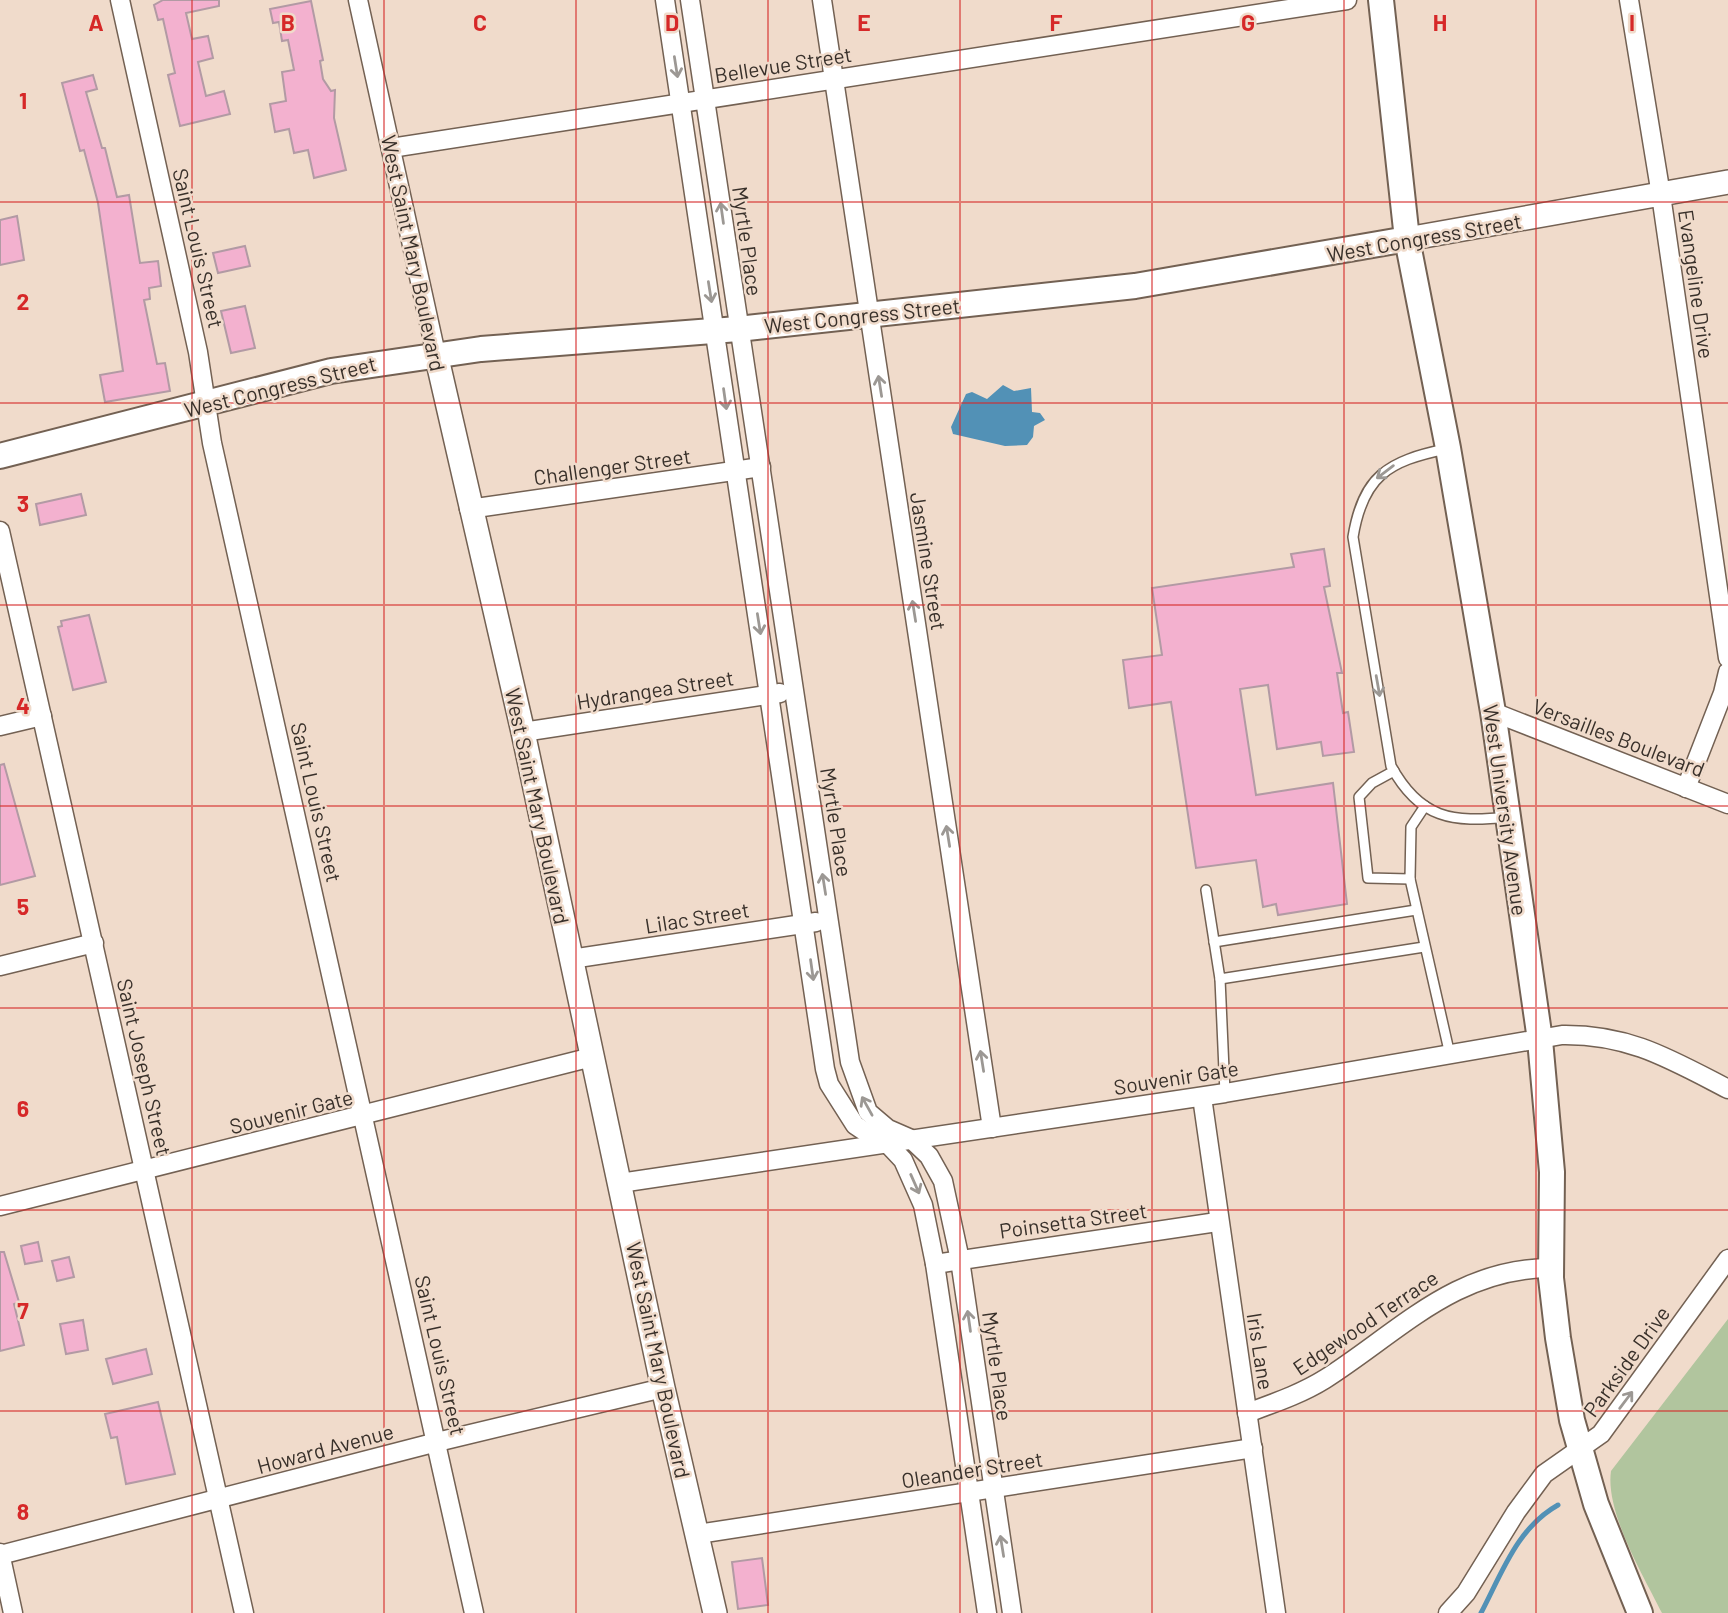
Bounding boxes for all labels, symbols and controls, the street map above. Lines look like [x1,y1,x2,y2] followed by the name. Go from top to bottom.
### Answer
[88,8,104,36] text: A
[281,8,295,36] text: B
[473,8,487,36] text: C
[665,8,679,36] text: D
[857,8,871,36] text: E
[1050,8,1063,36] text: F
[1241,8,1255,36] text: G
[1433,8,1447,36] text: H
[1629,8,1635,36] text: I
[712,41,854,87] street label: Bellevue Street
[669,56,682,78] one-way arrow
[19,86,27,114] text: 1
[377,133,451,373] street label: West Saint Mary Boulevard
[168,166,230,330] street label: Saint Louis Street
[728,185,768,297] street label: Myrtle Place
[715,202,728,225] one-way arrow
[1325,208,1523,266] street label: West Congress Street
[1674,208,1720,360] street label: Evangeline Drive
[704,280,717,303] one-way arrow
[17,287,29,315] text: 2
[763,292,961,338] street label: West Congress Street
[181,350,379,422] street label: West Congress Street
[873,375,886,398] one-way arrow
[719,387,732,410] one-way arrow
[532,443,692,489] street label: Challenger Street
[1376,464,1395,479] one-way arrow
[17,489,29,517] text: 3
[906,490,952,632] street label: Jasmine Street
[907,600,920,623] one-way arrow
[753,612,766,635] one-way arrow
[575,664,735,714] street label: Hydrangea Street
[1372,674,1385,697] one-way arrow
[501,686,575,926] street label: West Saint Mary Boulevard
[16,691,30,719] text: 4
[1529,693,1709,781] street label: Versailles Boulevard
[1479,703,1533,917] street label: West University Avenue
[286,720,348,884] street label: Saint Louis Street
[816,765,858,879] street label: Myrtle Place
[941,825,954,848] one-way arrow
[817,873,830,896] one-way arrow
[17,892,29,920] text: 5
[643,896,751,938] street label: Lilac Street
[805,958,818,981] one-way arrow
[112,976,178,1158] street label: Saint Joseph Street
[975,1050,988,1073] one-way arrow
[1112,1055,1240,1099] street label: Souvenir Gate
[227,1084,355,1138] street label: Souvenir Gate
[17,1094,29,1122] text: 6
[860,1097,874,1117] one-way arrow
[909,1173,922,1194] one-way arrow
[998,1197,1148,1243] street label: Poinsetta Street
[622,1240,696,1480] street label: West Saint Mary Boulevard
[1288,1264,1442,1380] street label: Edgewood Terrace
[410,1273,472,1437] street label: Saint Louis Street
[17,1296,29,1324] text: 7
[1578,1301,1674,1421] street label: Parkside Drive
[962,1310,975,1332] one-way arrow
[978,1310,1018,1422] street label: Myrtle Place
[1243,1311,1279,1391] street label: Iris Lane
[1619,1391,1634,1410] one-way arrow
[254,1418,396,1478] street label: Howard Avenue
[900,1445,1044,1493] street label: Oleander Street
[17,1497,29,1525] text: 8
[995,1535,1008,1557] one-way arrow

